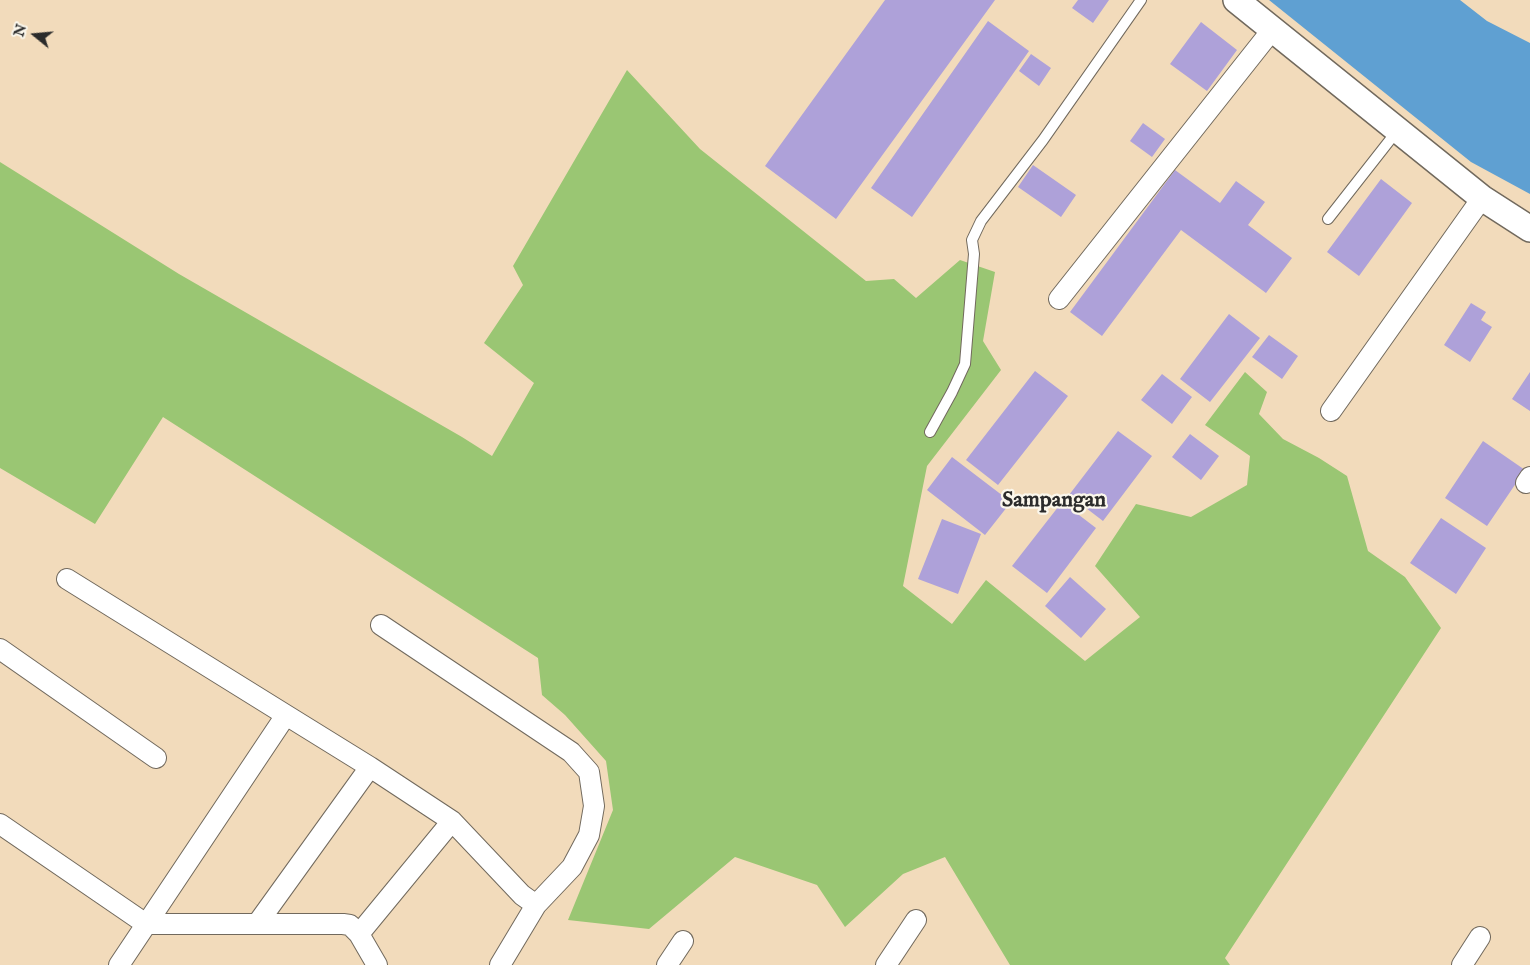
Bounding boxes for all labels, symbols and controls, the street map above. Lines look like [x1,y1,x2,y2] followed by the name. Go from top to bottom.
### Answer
[10,10,60,60] north arrow
[10,22,31,39] text: N
[1002,488,1106,514] district label: Sampangan

